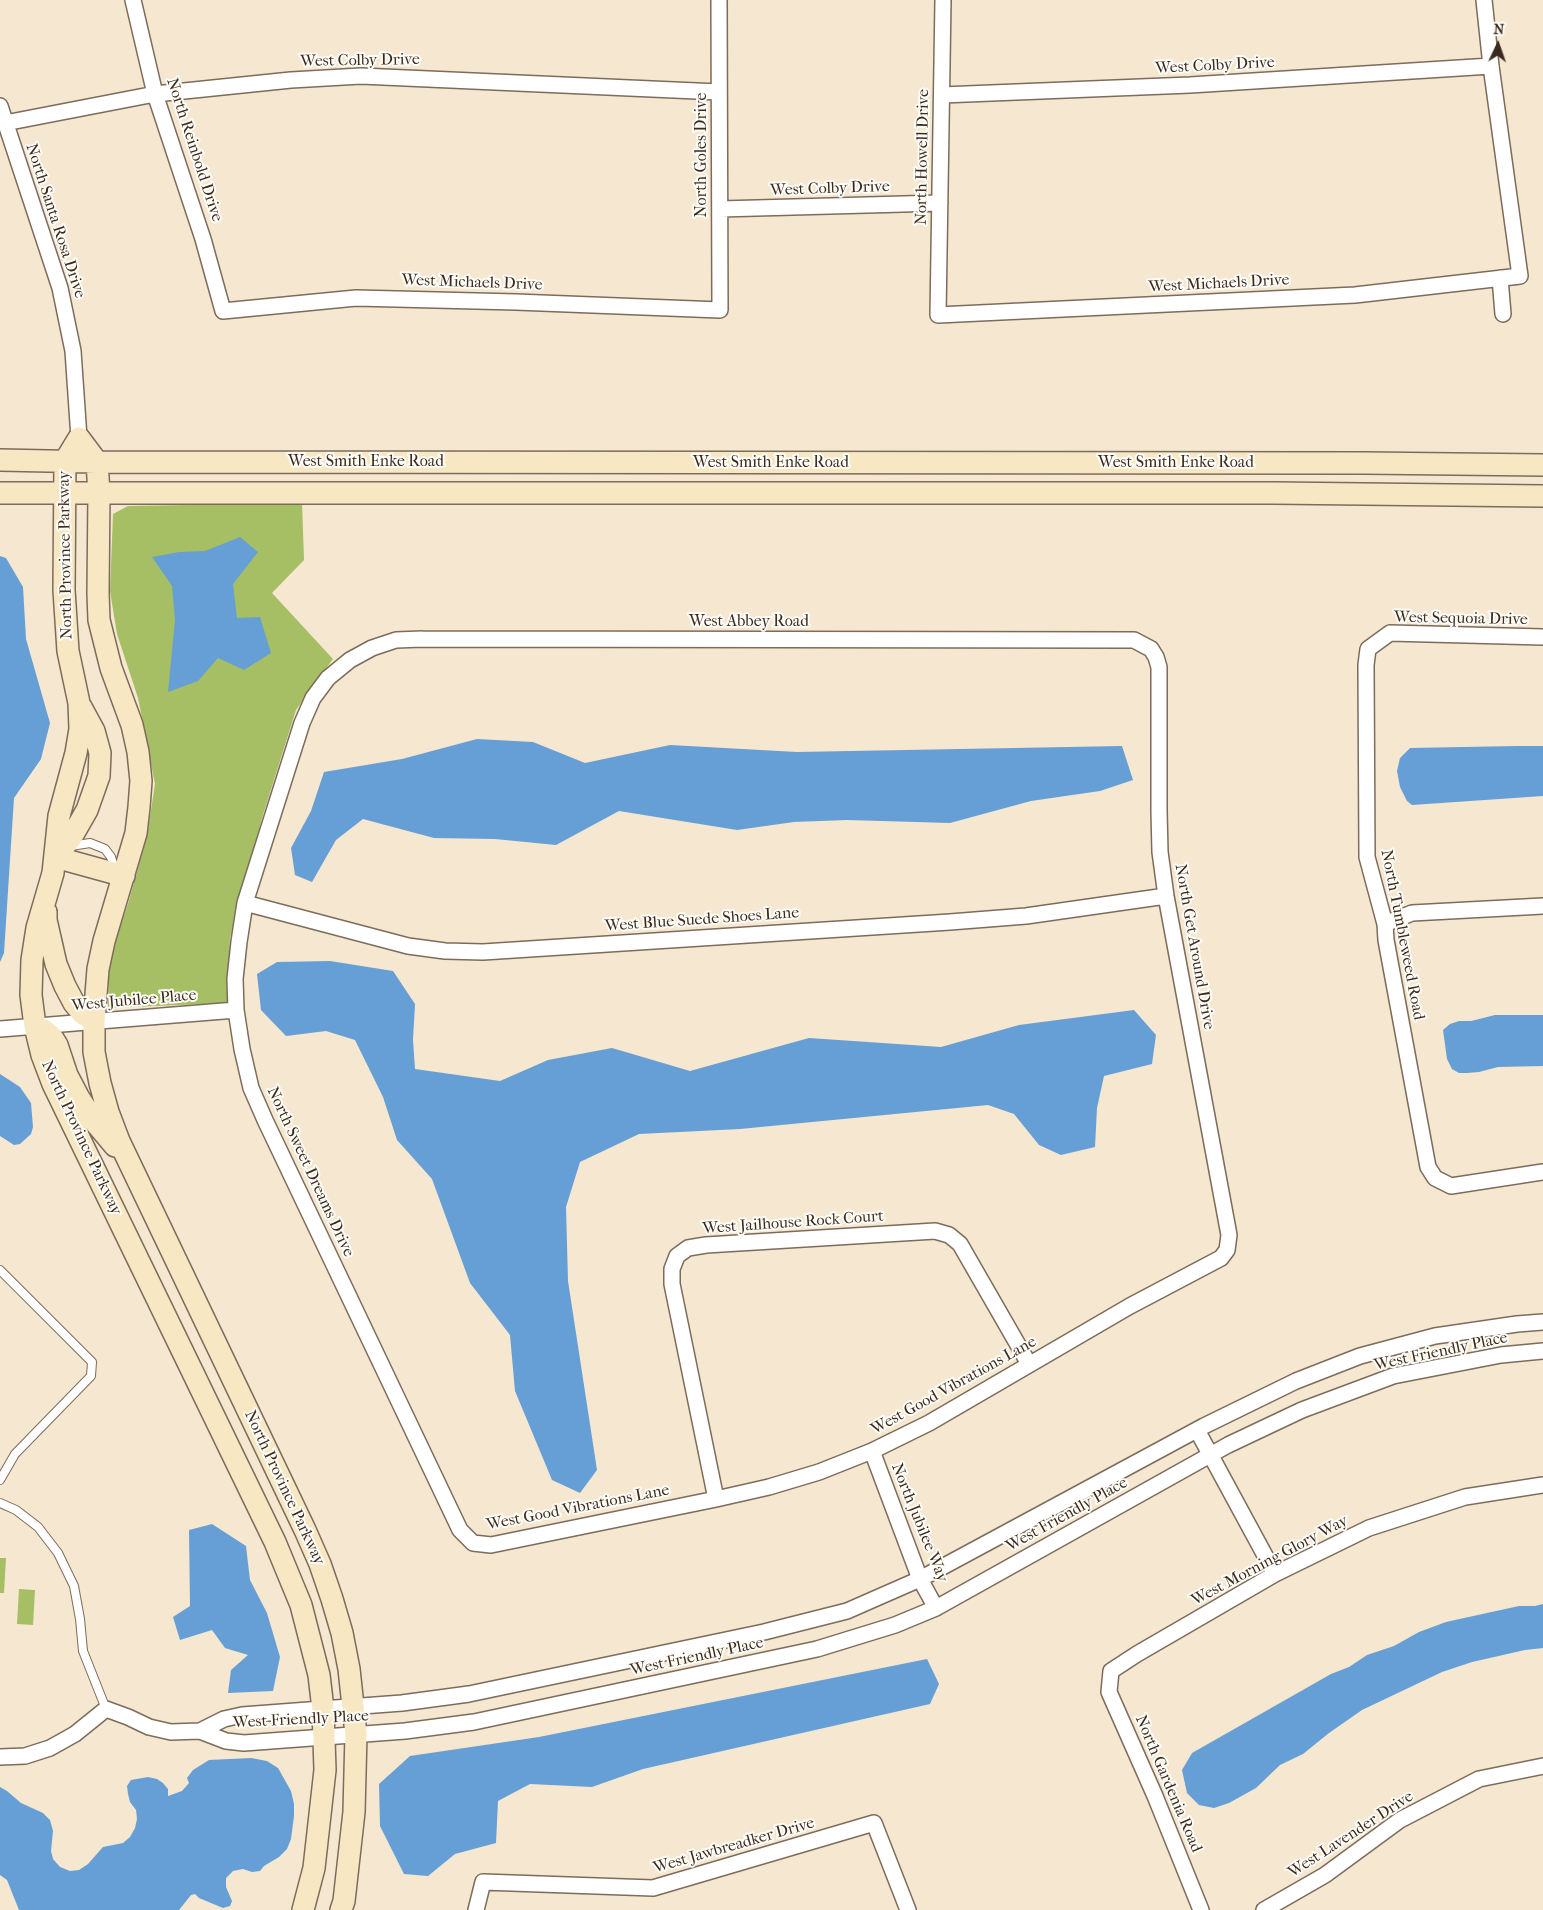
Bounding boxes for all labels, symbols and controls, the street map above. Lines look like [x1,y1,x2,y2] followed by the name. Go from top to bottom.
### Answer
[1473,20,1523,70] north arrow
[1493,21,1505,38] text: N
[300,50,420,72] street label: West Colby Drive
[1155,53,1275,79] street label: West Colby Drive
[162,76,226,224] street label: North Reinbold Drive
[912,89,934,225] street label: North Howell Drive
[692,93,712,217] street label: North Goles Drive
[21,141,89,301] street label: North Santa Rosa Drive
[770,177,890,201] street label: West Colby Drive
[401,271,543,295] street label: West Michaels Drive
[1148,271,1290,297] street label: West Michaels Drive
[288,452,444,472] street label: West Smith Enke Road
[693,453,849,473] street label: West Smith Enke Road
[1098,453,1254,473] street label: West Smith Enke Road
[55,471,77,639] street label: North Province Parkway
[1394,608,1528,630] street label: West Sequoia Drive
[689,612,809,632] street label: West Abbey Road
[1376,848,1428,1022] street label: North Tumbleweed Road
[1170,863,1218,1031] street label: North Get Around Drive
[604,904,800,936] street label: West Blue Suede Shoes Lane
[71,986,197,1016] street label: West Jubilee Place
[37,1058,125,1218] street label: North Province Parkway
[262,1084,358,1260] street label: North Sweet Dreams Drive
[702,1207,884,1239] street label: West Jailhouse Rock Court
[1373,1328,1509,1376] street label: West Friendly Place
[868,1333,1040,1439] street label: West Good Vibrations Lane
[240,1408,328,1568] street label: North Province Parkway
[886,1461,952,1585] street label: North Jubilee Way
[1003,1474,1131,1556] street label: West Friendly Place
[485,1481,671,1535] street label: West Good Vibrations Lane
[1188,1511,1352,1611] street label: West Morning Glory Way
[629,1633,765,1681] street label: West Friendly Place
[233,1707,369,1733] street label: West Friendly Place
[1130,1712,1206,1856] street label: North Gardenia Road
[1285,1787,1417,1883] street label: West Lavender Drive
[651,1814,817,1878] street label: West Jawbreadker Drive

